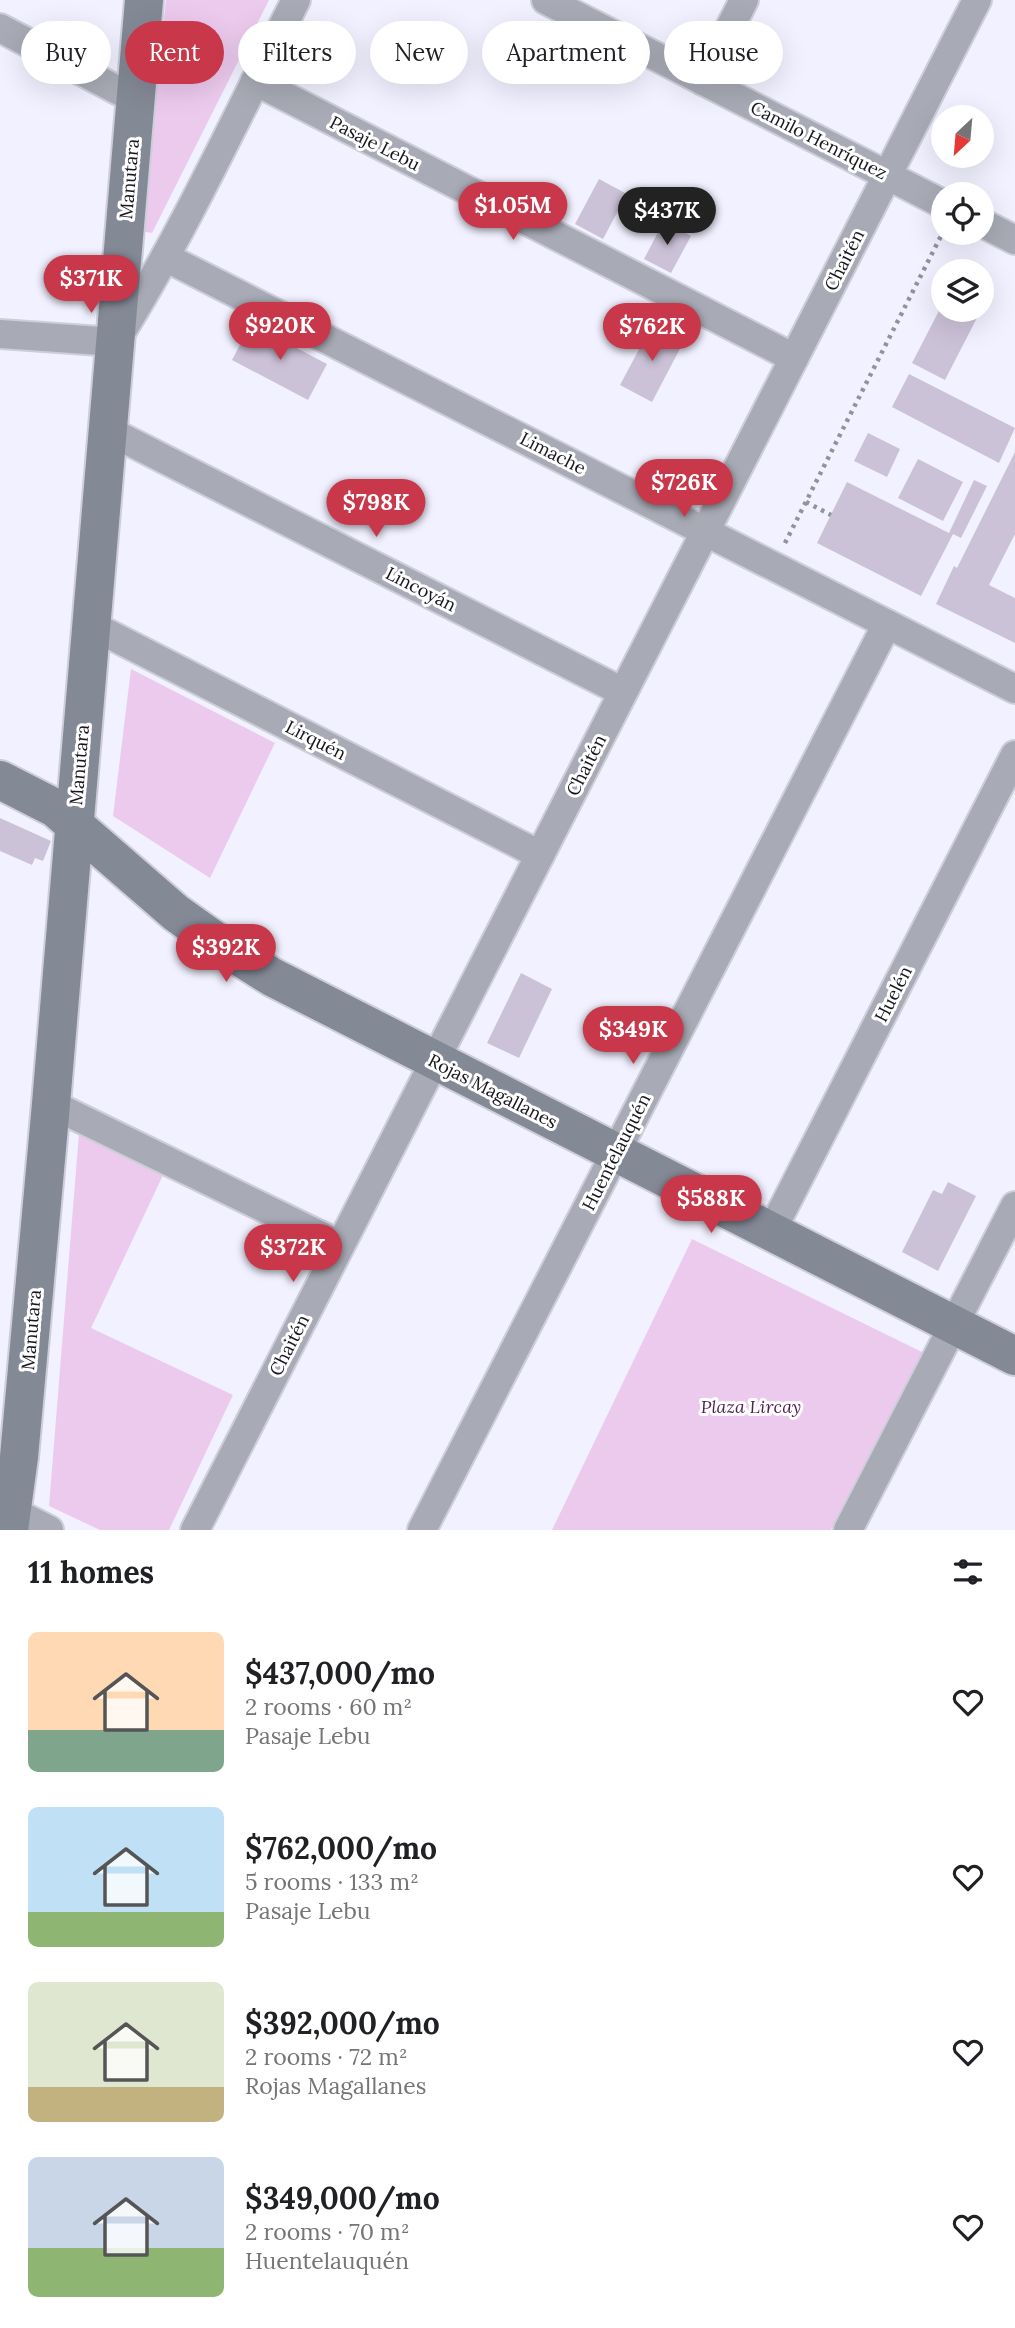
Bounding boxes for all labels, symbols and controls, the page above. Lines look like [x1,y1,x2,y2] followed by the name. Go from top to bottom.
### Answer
[21,21,111,84] chip: Buy
[125,21,224,84] chip: Rent
[238,21,356,84] chip: Filters
[370,21,468,84] chip: New
[482,21,650,84] chip: Apartment
[664,21,783,84] chip: House
[747,96,891,184] street label: Camilo Henríquez
[931,105,994,168] north arrow
[931,105,994,322] map controls
[326,110,424,176] street label: Pasaje Lebu
[114,138,144,220] street label: Manutara
[456,182,570,242] pin: $1.05M
[931,182,994,245] button: locate
[618,188,716,247] pin: $437K
[474,190,552,219] text: $1.05M
[634,195,700,224] text: $437K
[819,225,869,294] street label: Chaitén
[42,256,140,315] pin: $371K
[931,259,994,322] button: layers
[60,263,122,292] text: $371K
[231,302,329,362] pin: $920K
[603,304,701,363] pin: $762K
[245,310,315,339] text: $920K
[619,311,685,340] text: $762K
[516,427,590,479] street label: Limache
[635,460,733,519] pin: $726K
[651,467,717,496] text: $726K
[327,480,425,539] pin: $798K
[342,487,410,516] text: $798K
[382,562,460,617] street label: Lincoyán
[282,715,350,765] street label: Lirquén
[64,724,94,806] street label: Manutara
[561,730,611,799] street label: Chaitén
[177,925,275,984] pin: $392K
[192,932,260,961] text: $392K
[869,962,917,1026] street label: Huelén
[584,1006,682,1066] pin: $349K
[599,1014,667,1043] text: $349K
[425,1049,561,1133] street label: Rojas Magallanes
[577,1090,655,1214] street label: Huentelauquén
[662,1176,760,1235] pin: $588K
[677,1183,745,1212] text: $588K
[244,1224,342,1284] pin: $372K
[260,1232,326,1261] text: $372K
[16,1289,46,1371] street label: Manutara
[264,1310,314,1379] street label: Chaitén
[701,1395,801,1418] park label: Plaza Lircay
[28,1553,154,1591] text: 11 homes
[949,1553,987,1591] icon: filters
[245,1654,435,1692] text: $437,000/mo
[84,1660,168,1744] icon: home
[949,1683,987,1721] icon: heart
[245,1692,412,1721] text: 2 rooms · 60 m²
[245,1721,371,1750] text: Pasaje Lebu
[245,1829,437,1867] text: $762,000/mo
[84,1835,168,1919] icon: home
[949,1858,987,1896] icon: heart
[245,1867,419,1896] text: 5 rooms · 133 m²
[245,1896,371,1925] text: Pasaje Lebu
[245,2004,440,2042] text: $392,000/mo
[84,2010,168,2094] icon: home
[949,2033,987,2071] icon: heart
[245,2042,408,2071] text: 2 rooms · 72 m²
[245,2071,426,2100] text: Rojas Magallanes
[245,2179,440,2217] text: $349,000/mo
[84,2185,168,2269] icon: home
[949,2208,987,2246] icon: heart
[245,2217,410,2246] text: 2 rooms · 70 m²
[245,2246,409,2275] text: Huentelauquén

